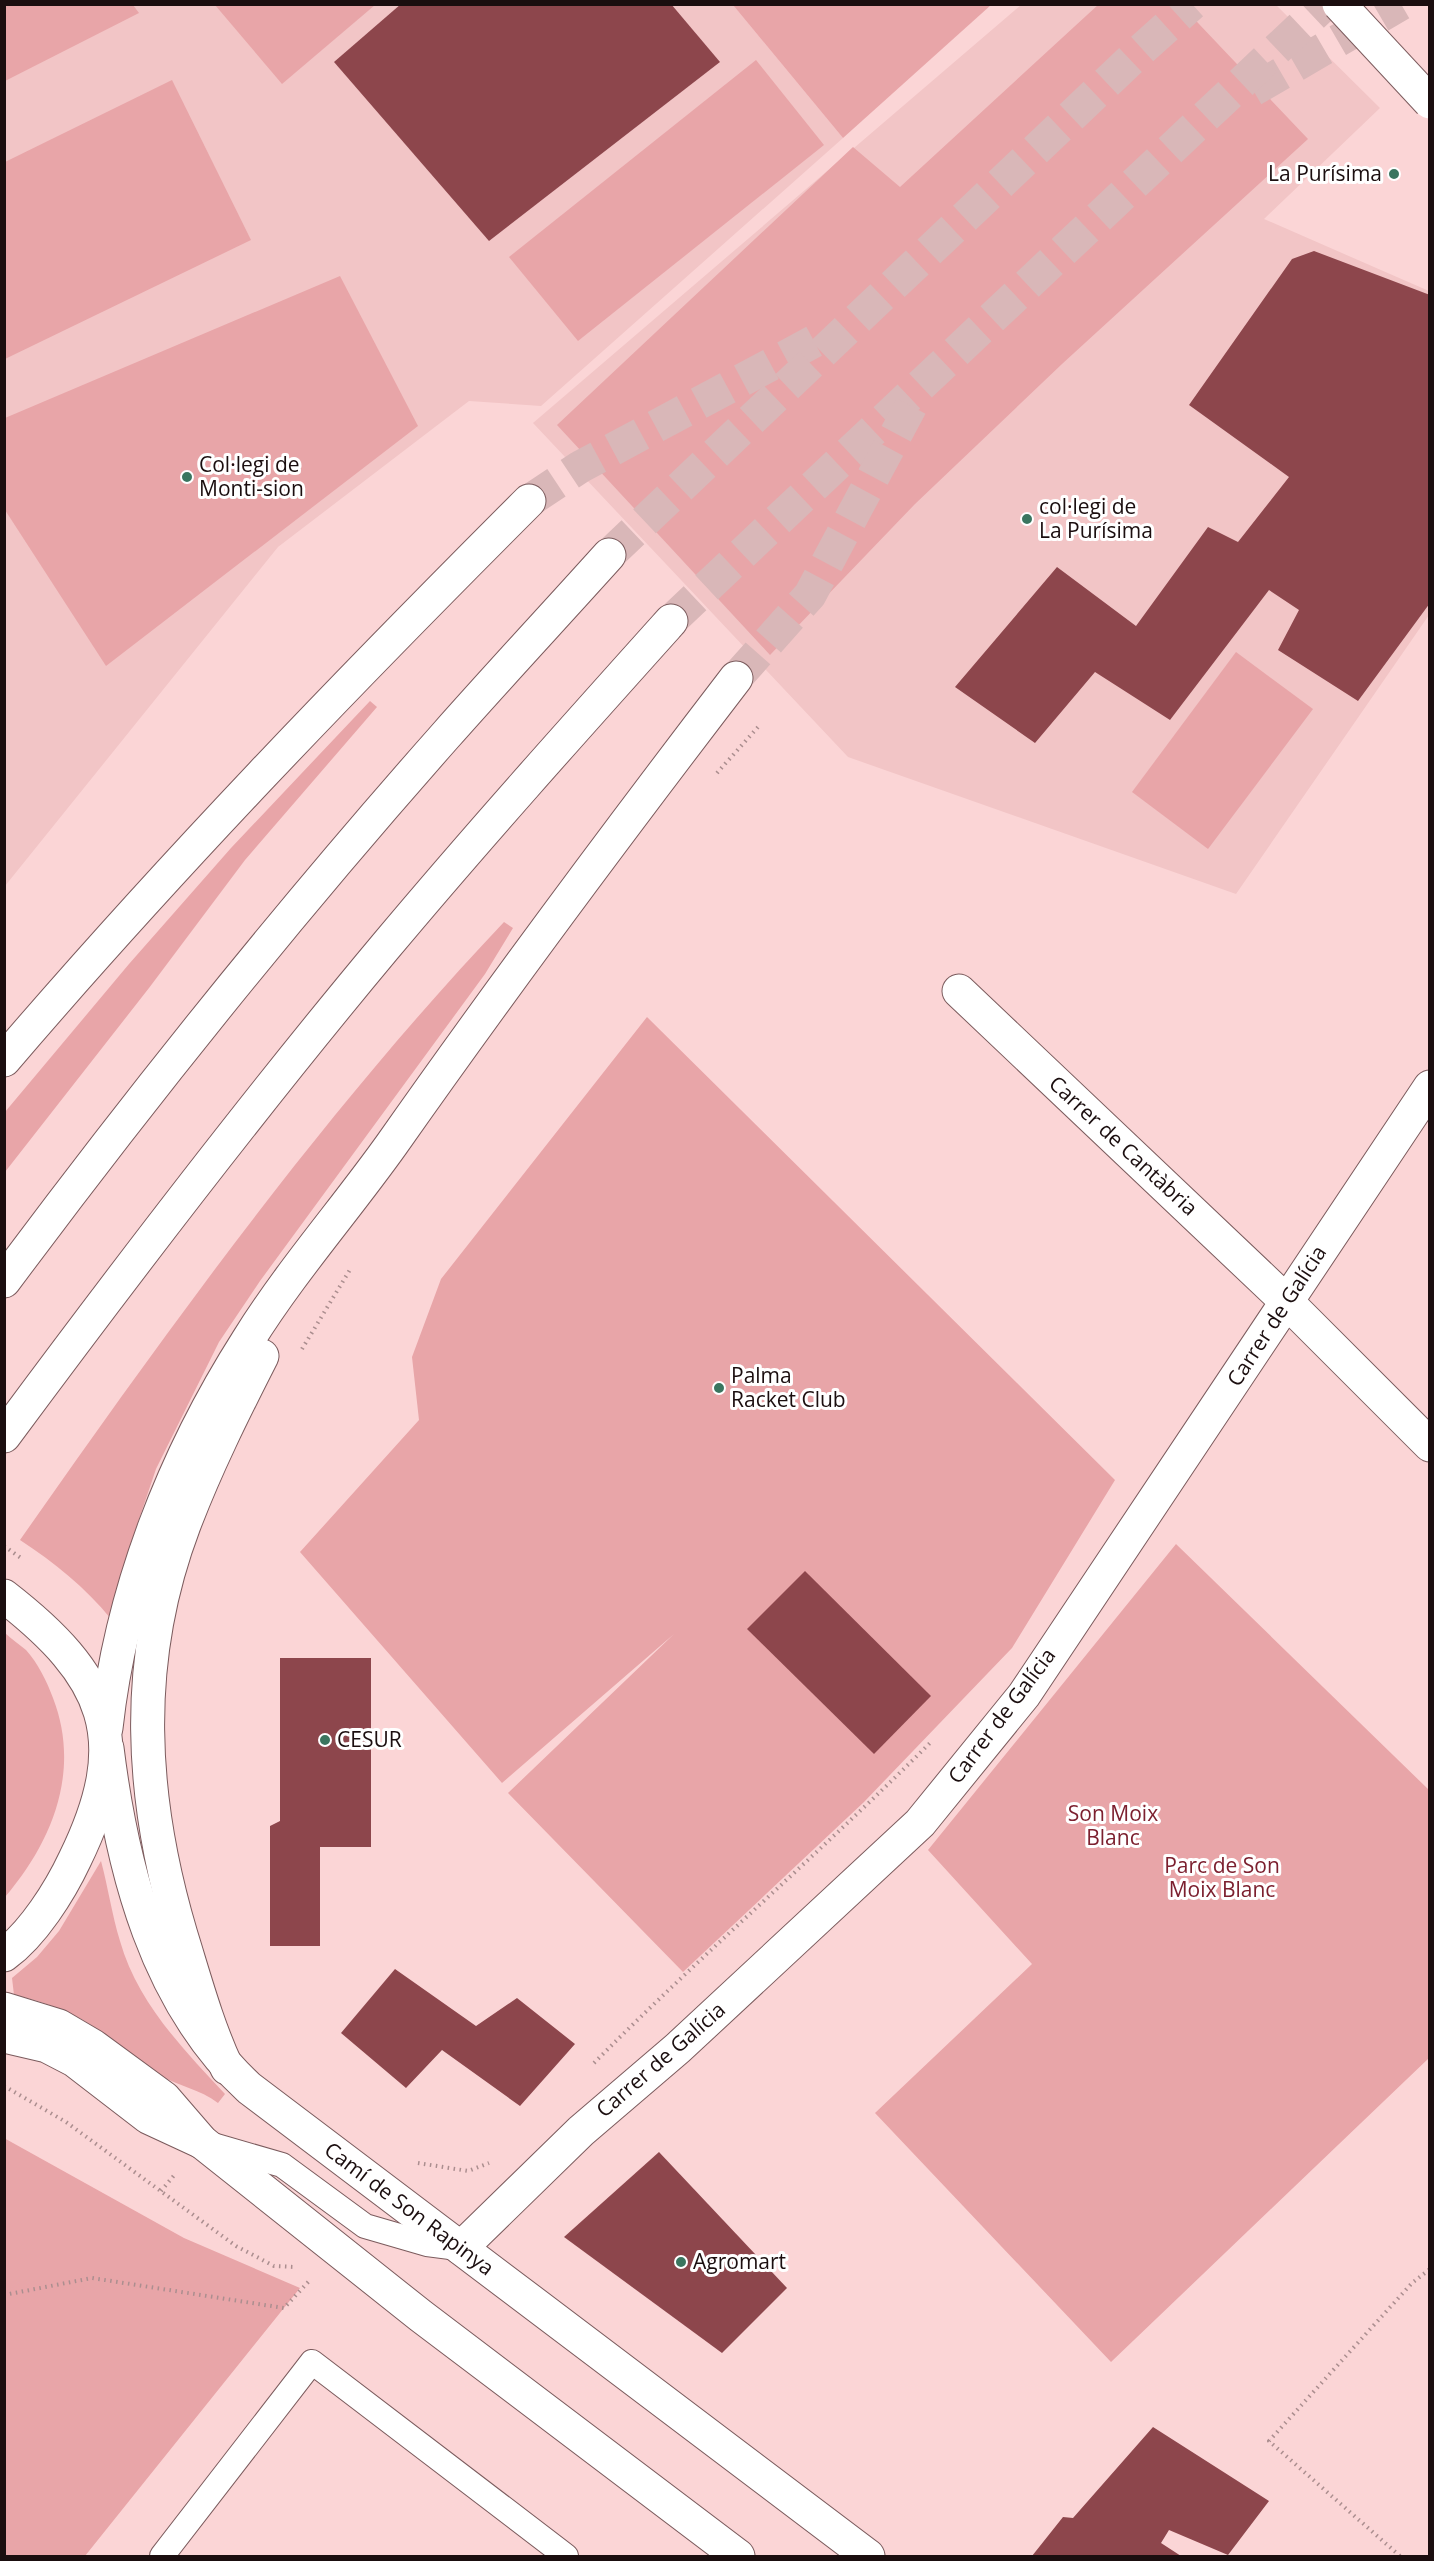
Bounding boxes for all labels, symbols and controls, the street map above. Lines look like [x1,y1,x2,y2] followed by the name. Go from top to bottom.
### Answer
[1268,159,1382,187] place label: La Purísima
[1387,167,1401,181] marker: La Purísima
[199,450,304,502] place label: Col·legi de Monti-sion
[180,470,194,484] marker: Col·legi de Monti-sion
[1039,492,1153,544] place label: col·legi de La Purísima
[1020,512,1034,526] marker: col·legi de La Purísima
[1043,1069,1204,1221] street label: Carrer de Cantàbria
[1220,1240,1332,1391] street label: Carrer de Galícia
[731,1361,846,1413] place label: Palma Racket Club
[712,1381,726,1395] marker: Palma Racket Club
[941,1642,1061,1789] street label: Carrer de Galícia
[337,1725,402,1753] place label: CESUR
[318,1733,332,1747] marker: CESUR
[1068,1799,1158,1851] park label: Son Moix Blanc
[1164,1851,1280,1903] park label: Parc de Son Moix Blanc
[590,1995,731,2123] street label: Carrer de Galícia
[319,2135,500,2281] street label: Camí de Son Rapinya
[693,2247,786,2275] place label: Agromart
[674,2255,688,2269] marker: Agromart

